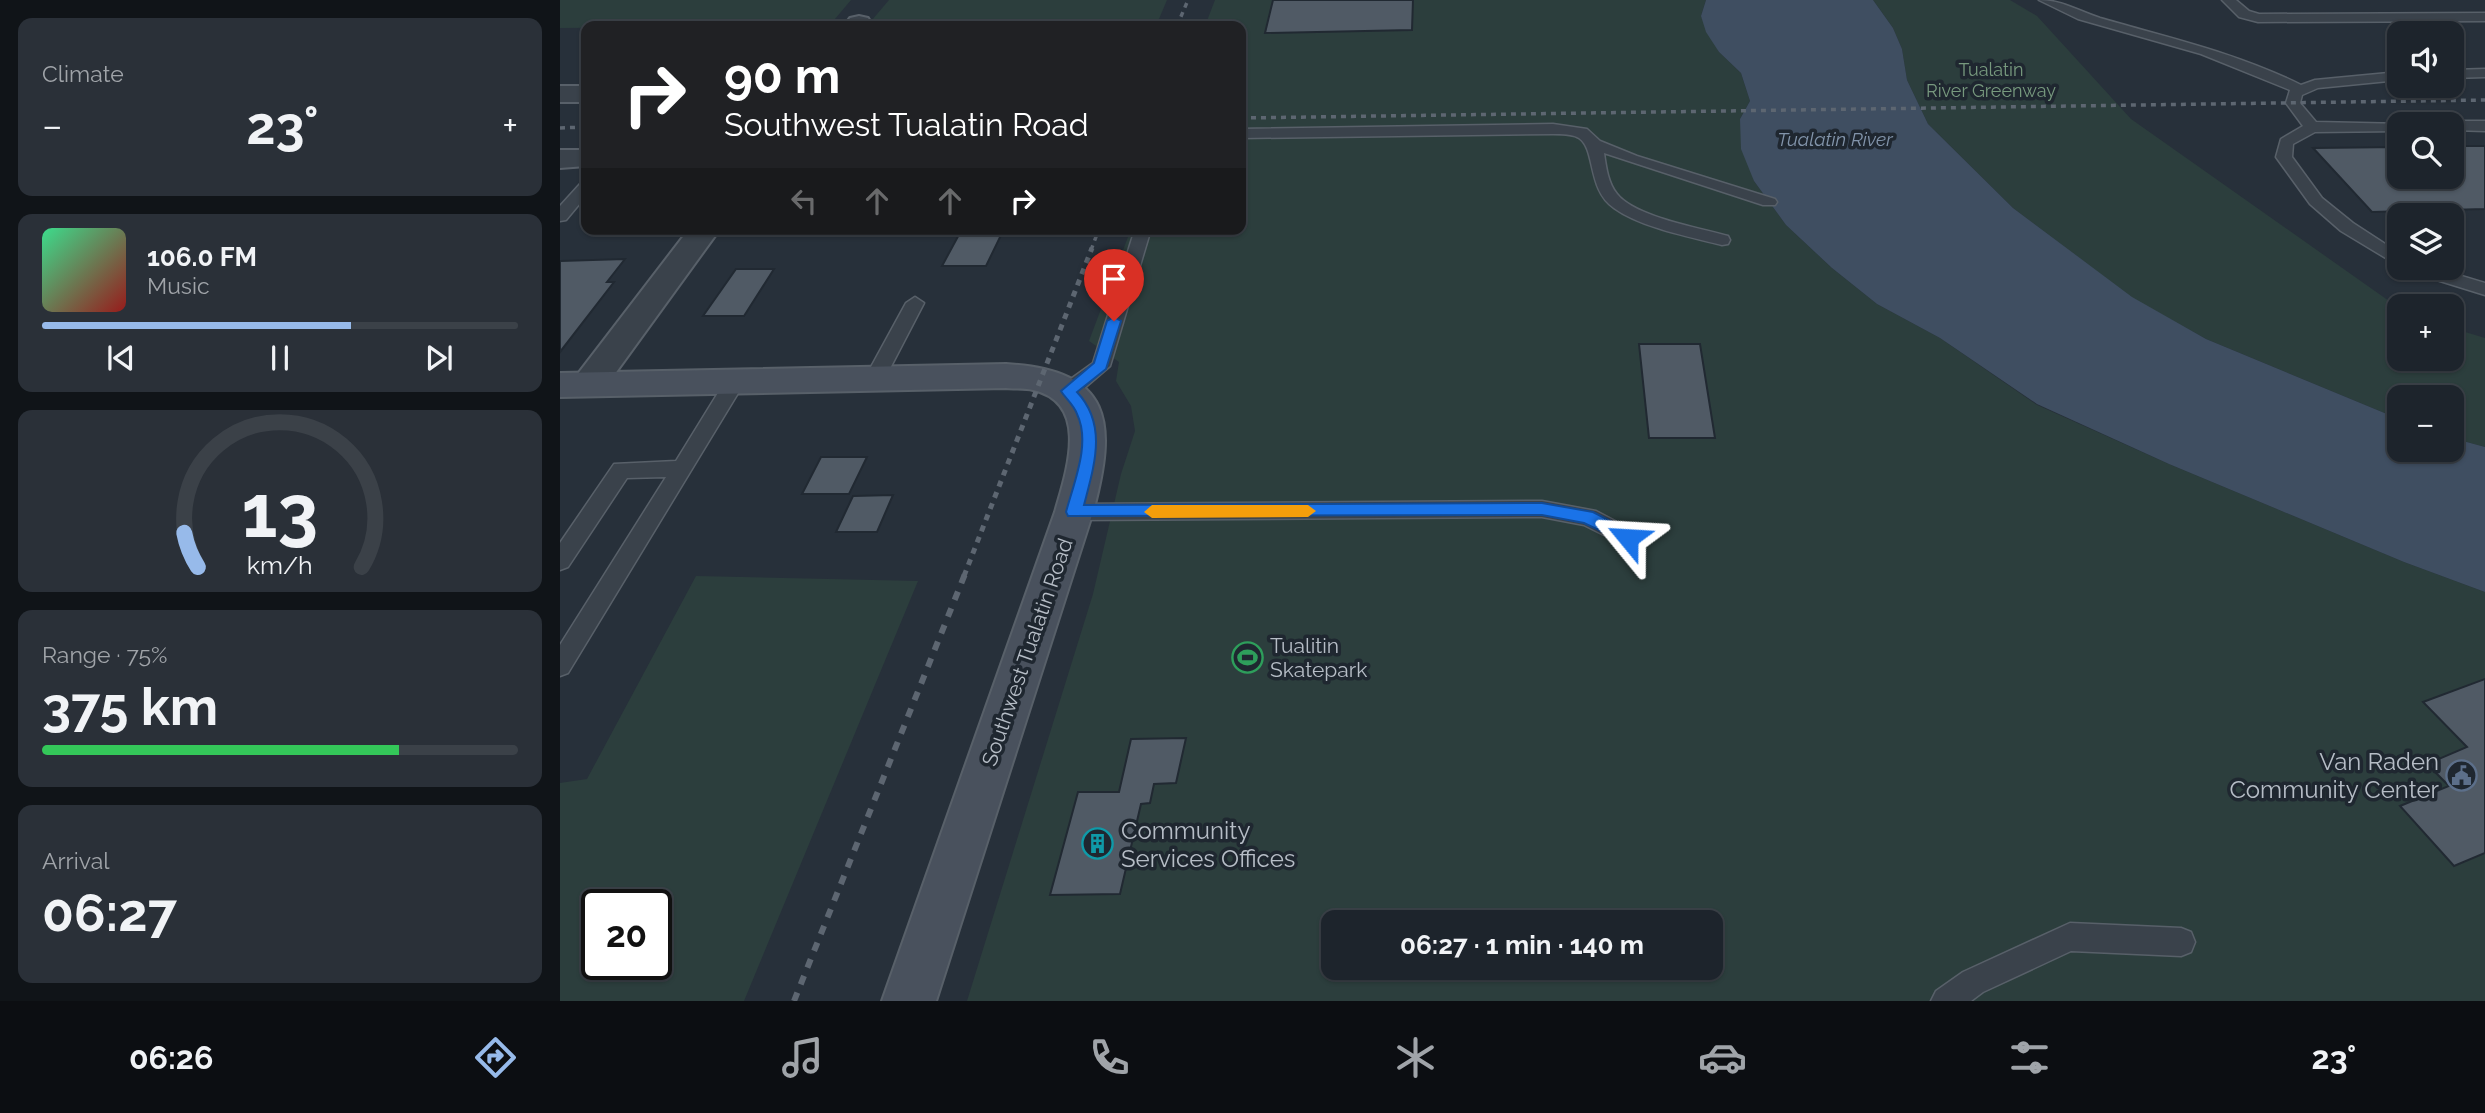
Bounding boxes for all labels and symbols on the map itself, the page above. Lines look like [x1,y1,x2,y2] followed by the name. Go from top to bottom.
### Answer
[1926,59,2056,101] park label: Tualatin River Greenway
[1777,128,1894,150] water label: Tualatin River
[1084,249,1144,321] pin
[1591,501,1665,575] position arrow
[976,535,1078,769] street label: Southwest Tualatin Road
[1270,633,1367,682] place label: Tualitin Skatepark
[1230,640,1264,674] sports icon: Tualitin Skatepark
[2229,747,2440,804] place label: Van Raden Community Center
[2445,758,2479,792] public building icon: Van Raden Community Center
[1121,816,1295,873] place label: Community Services Offices
[1081,827,1115,861] building icon: Community Services Offices
[581,889,672,980] speed limit sign: 20

